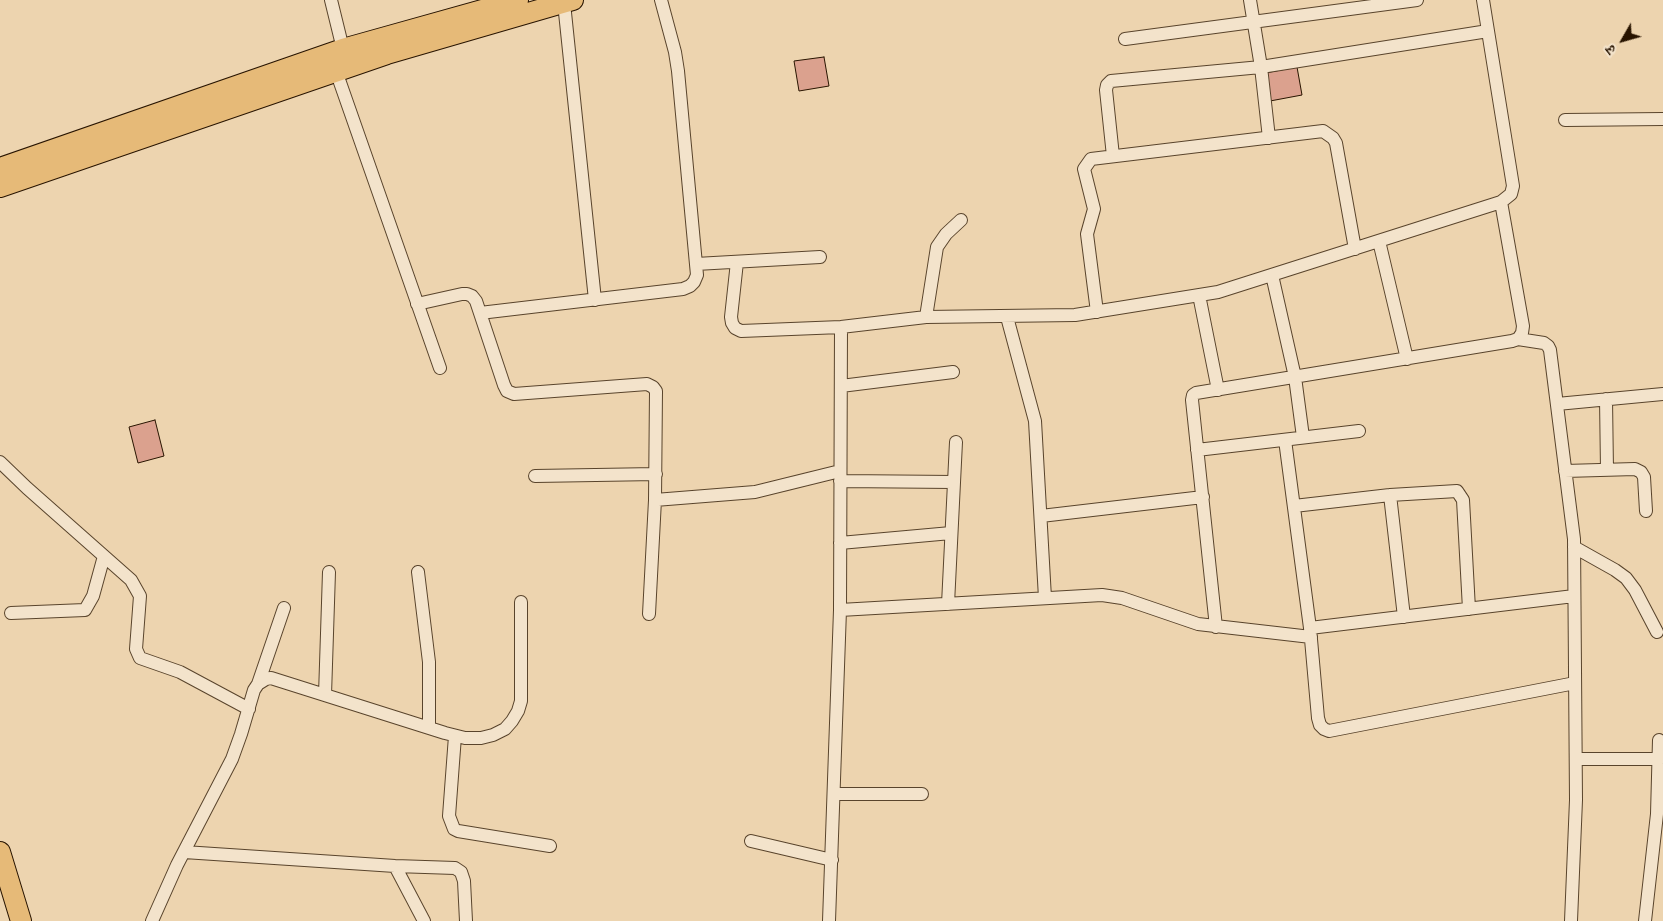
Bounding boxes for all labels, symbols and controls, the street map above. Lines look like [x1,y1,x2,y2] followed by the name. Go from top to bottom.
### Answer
[1598,15,1648,65] north arrow
[1602,42,1620,58] text: उ

